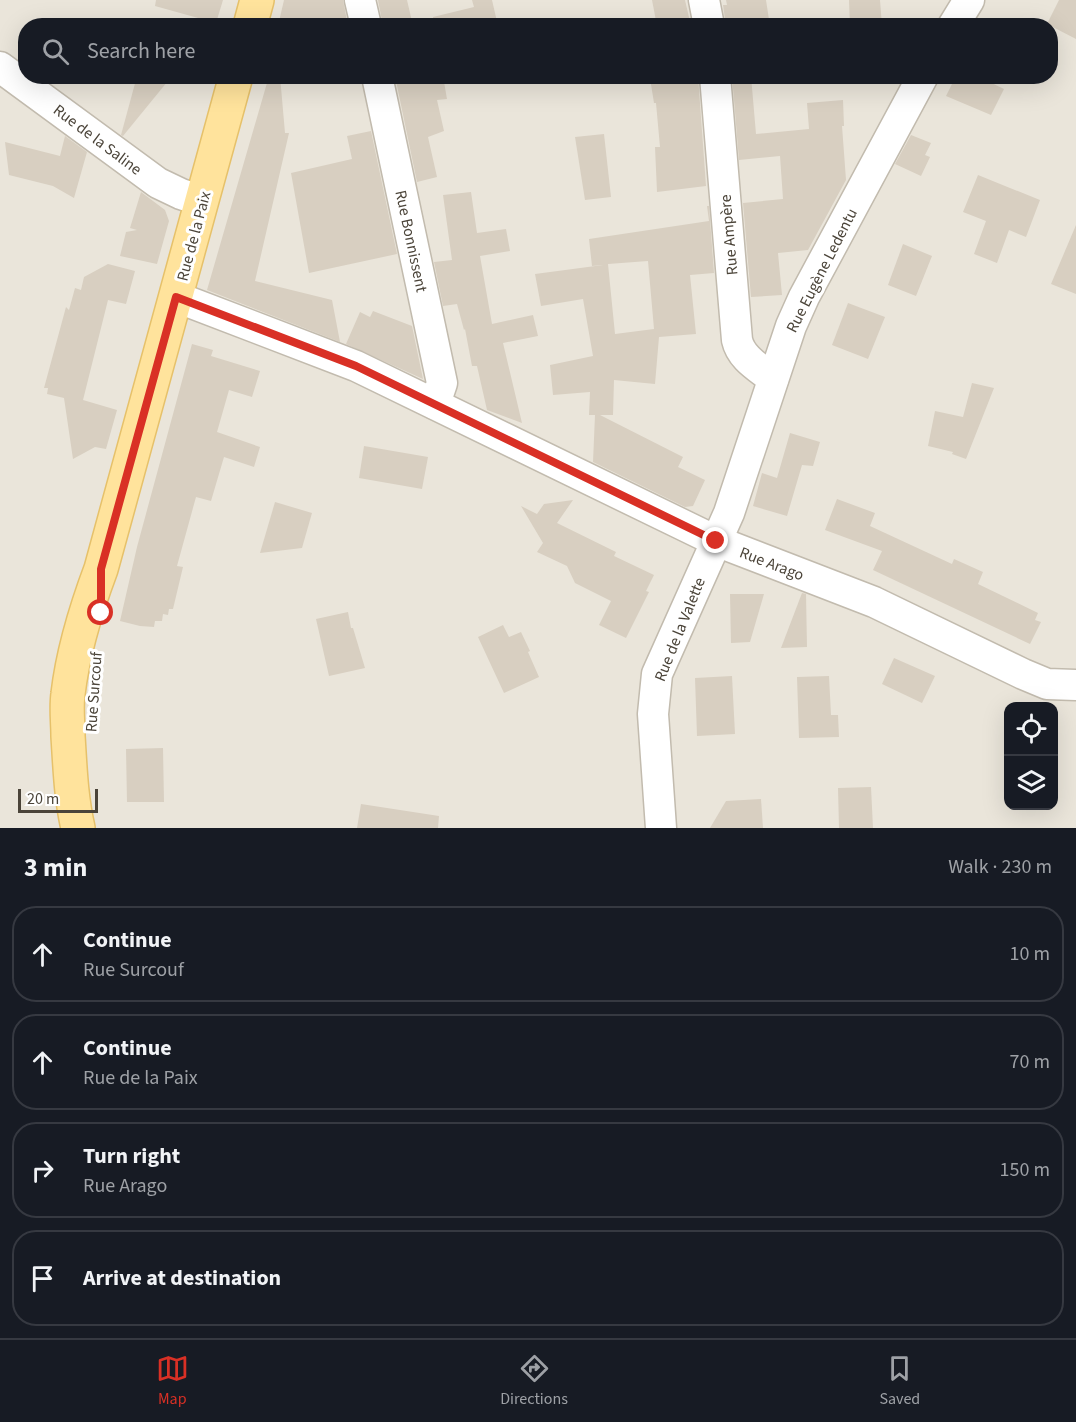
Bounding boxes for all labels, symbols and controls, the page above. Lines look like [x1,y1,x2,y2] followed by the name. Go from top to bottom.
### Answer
[18,18,1058,84] search box
[39,35,72,68] icon: search
[87,35,195,67] text: Search here
[49,99,146,180] street label: Rue de la Saline
[389,188,433,295] street label: Rue Bonnissent
[171,189,216,283] street label: Rue de la Paix
[715,194,743,276] street label: Rue Ampère
[781,204,863,336] street label: Rue Eugène Ledentu
[702,527,728,553] route end
[736,542,807,586] street label: Rue Arago
[649,574,711,685] street label: Rue de la Valette
[87,599,113,625] route start
[80,650,108,733] street label: Rue Surcouf
[1004,702,1058,810] map controls
[1004,702,1058,756] button: locate
[1004,756,1058,810] button: layers
[18,786,98,814] scale bar
[27,788,59,810] text: 20 m
[24,849,87,886] text: 3 min
[948,853,1052,881] text: Walk · 230 m
[83,924,172,956] text: Continue
[26,938,59,971] icon: ahead
[1010,940,1050,968] text: 10 m
[83,956,184,984] text: Rue Surcouf
[83,1032,172,1064] text: Continue
[26,1046,59,1079] icon: ahead
[1010,1048,1050,1076] text: 70 m
[83,1064,198,1092] text: Rue de la Paix
[83,1140,180,1172] text: Turn right
[26,1154,59,1187] icon: right
[1000,1156,1050,1184] text: 150 m
[83,1172,167,1200] text: Rue Arago
[26,1262,59,1295] icon: arrive
[83,1262,281,1294] text: Arrive at destination
[156,1352,189,1410] tab: Map
[500,1352,568,1410] tab: Directions
[879,1352,920,1410] tab: Saved

